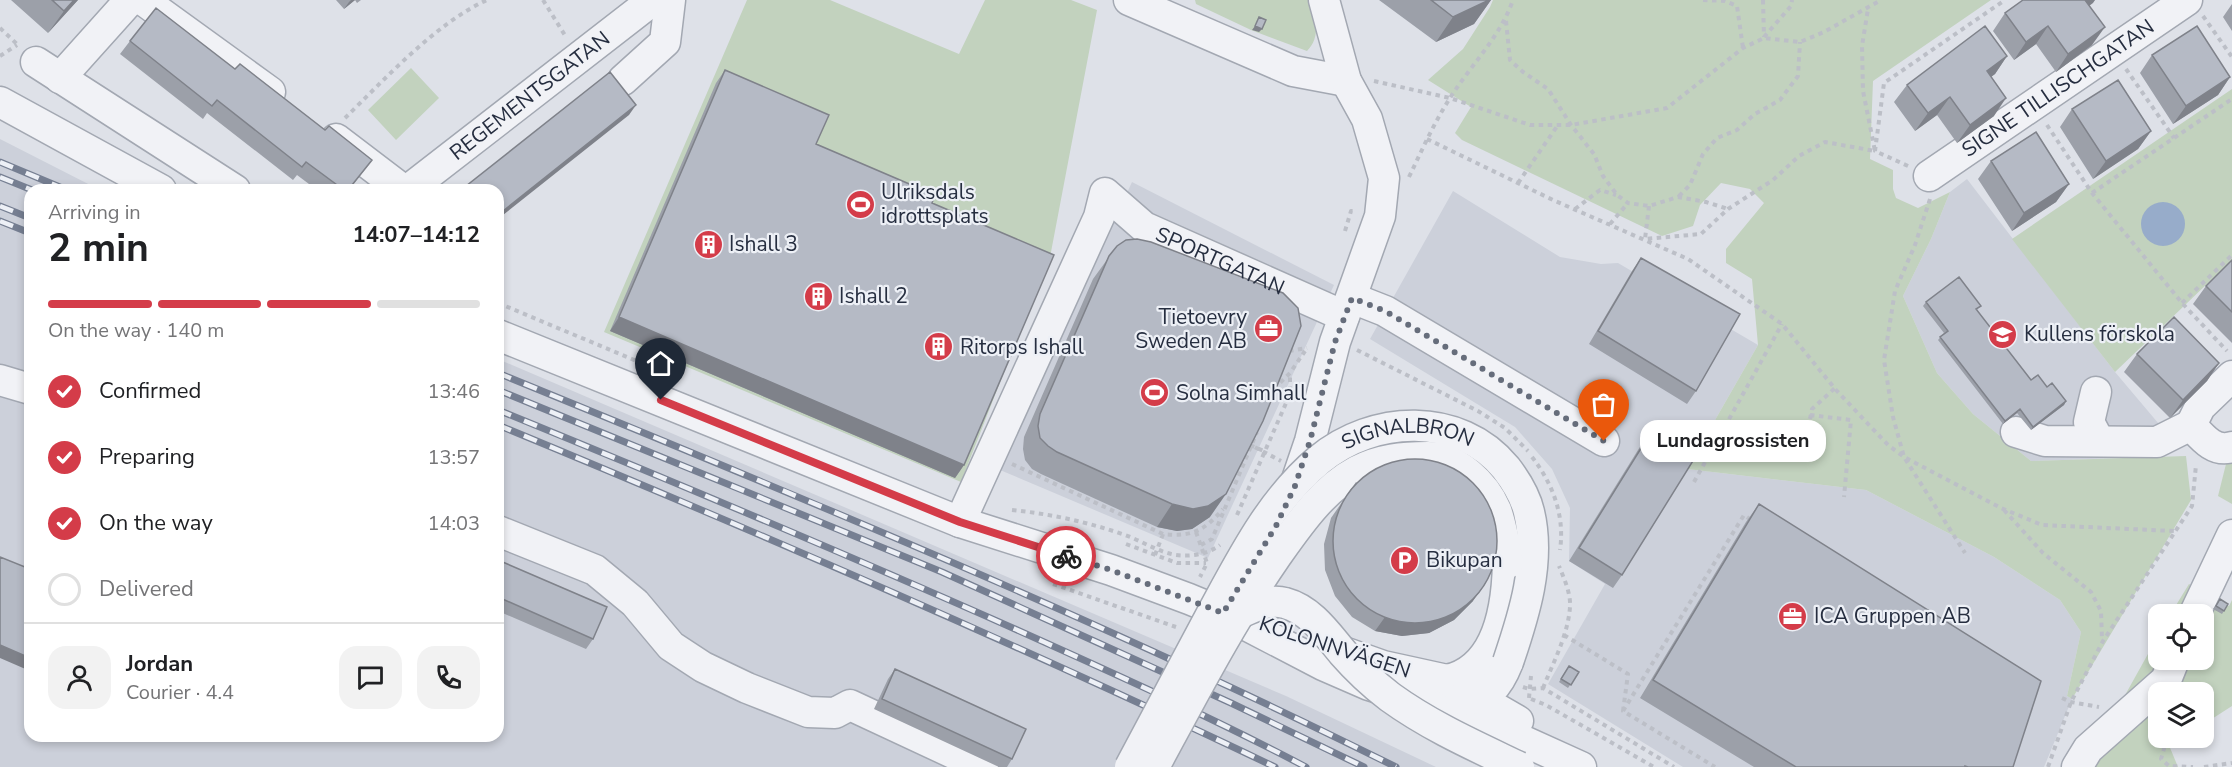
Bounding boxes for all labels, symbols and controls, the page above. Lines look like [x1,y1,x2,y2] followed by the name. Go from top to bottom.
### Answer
[1956,13,2159,164] street label: SIGNE TILLISCHGATAN
[444,25,615,167] street label: REGEMENTSGATAN
[881,178,989,230] place label: Ulriksdals idrottsplats
[844,188,876,220] sports icon: Ulriksdals idrottsplats
[48,199,141,226] text: Arriving in
[352,220,480,250] text: 14:07–14:12
[1151,220,1289,302] street label: SPORTGATAN
[48,222,149,275] text: 2 min
[692,228,724,260] building icon: Ishall 3
[729,230,798,258] place label: Ishall 3
[802,280,834,312] building icon: Ishall 2
[839,282,908,310] place label: Ishall 2
[1135,303,1247,355] place label: Tietoevry Sweden AB
[1252,313,1284,345] office icon: Tietoevry Sweden AB
[48,317,224,344] text: On the way · 140 m
[1987,318,2019,350] school or university icon: Kullens förskola
[2024,320,2175,348] place label: Kullens förskola
[923,331,955,363] building icon: Ritorps Ishall
[960,333,1085,361] place label: Ritorps Ishall
[635,338,686,400] pin
[644,347,677,380] icon: home
[48,375,81,408] icon: check
[99,376,201,406] text: Confirmed
[1139,377,1171,409] sports icon: Solna Simhall
[427,378,480,405] text: 13:46
[1176,379,1307,407] place label: Solna Simhall
[1578,379,1629,441] pin
[1587,388,1620,421] icon: bag
[1337,412,1479,456] street label: SIGNALBRON
[1640,420,1826,462] callout: Lundagrossisten
[1657,427,1809,454] text: Lundagrossisten
[48,441,81,474] icon: check
[99,442,195,472] text: Preparing
[427,444,480,471] text: 13:57
[48,507,81,540] icon: check
[99,508,213,538] text: On the way
[427,510,480,537] text: 14:03
[1036,526,1096,586] courier
[1050,540,1083,573] icon: bike
[1389,544,1421,576] parking icon: Bikupan
[1426,546,1503,574] place label: Bikupan
[99,574,194,604] text: Delivered
[1777,600,1809,632] office icon: ICA Gruppen AB
[1814,602,1971,630] place label: ICA Gruppen AB
[2148,604,2214,748] map controls
[2148,604,2214,670] button: locate
[1256,609,1414,685] street label: KOLONNVÄGEN
[48,646,111,709] button: person
[339,646,402,709] button: chat
[417,646,480,709] button: phone
[126,649,193,679] text: Jordan
[126,679,234,706] text: Courier · 4.4
[2148,682,2214,748] button: layers

